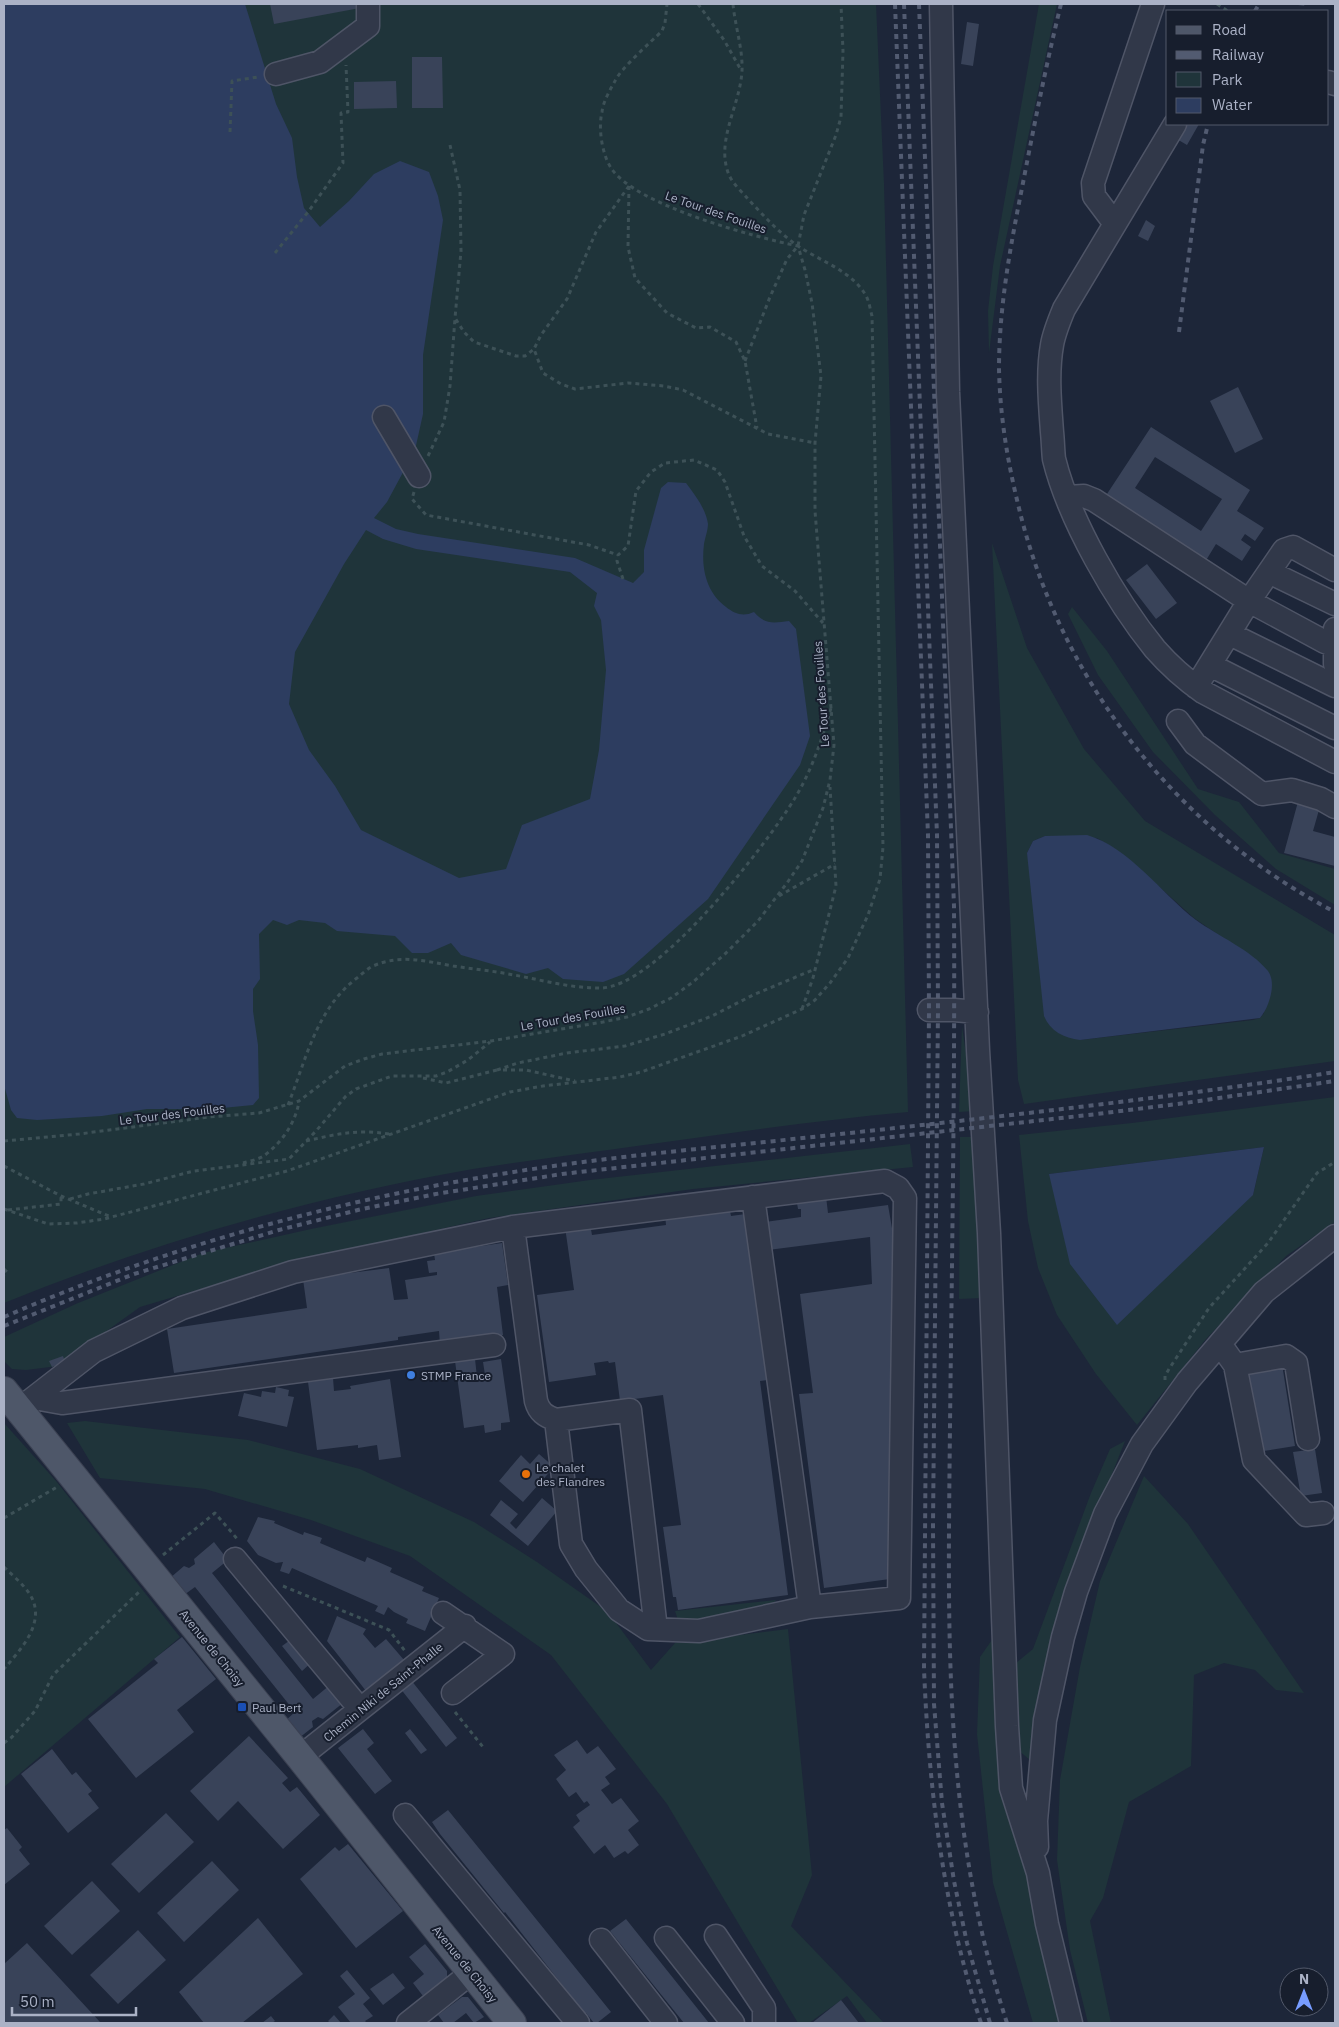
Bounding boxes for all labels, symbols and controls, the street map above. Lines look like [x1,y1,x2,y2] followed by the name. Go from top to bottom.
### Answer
[1166,10,1329,125] legend
[1212,20,1247,39] text: Road
[1212,45,1265,64] text: Railway
[1212,70,1242,89] text: Park
[1212,95,1253,114] text: Water
[663,188,769,236] street label: Le Tour des Fouilles
[810,640,832,748] street label: Le Tour des Fouilles
[519,1000,627,1034] street label: Le Tour des Fouilles
[118,1100,226,1128] street label: Le Tour des Fouilles
[421,1368,492,1383] place label: STMP France
[405,1369,417,1381] marker: STMP France
[536,1460,605,1489] place label: Le chalet des Flandres
[520,1468,532,1480] marker: Le chalet des Flandres
[176,1606,248,1690] street label: Avenue de Choisy
[320,1639,446,1745] street label: Chemin Niki de Saint-Phalle
[252,1700,302,1715] place label: Paul Bert
[236,1701,248,1713] marker: Paul Bert
[429,1922,501,2006] street label: Avenue de Choisy
[1279,1967,1329,2017] north arrow
[1299,1970,1309,1988] text: N
[12,1984,136,2016] scale bar
[20,1992,55,2011] text: 50 m

